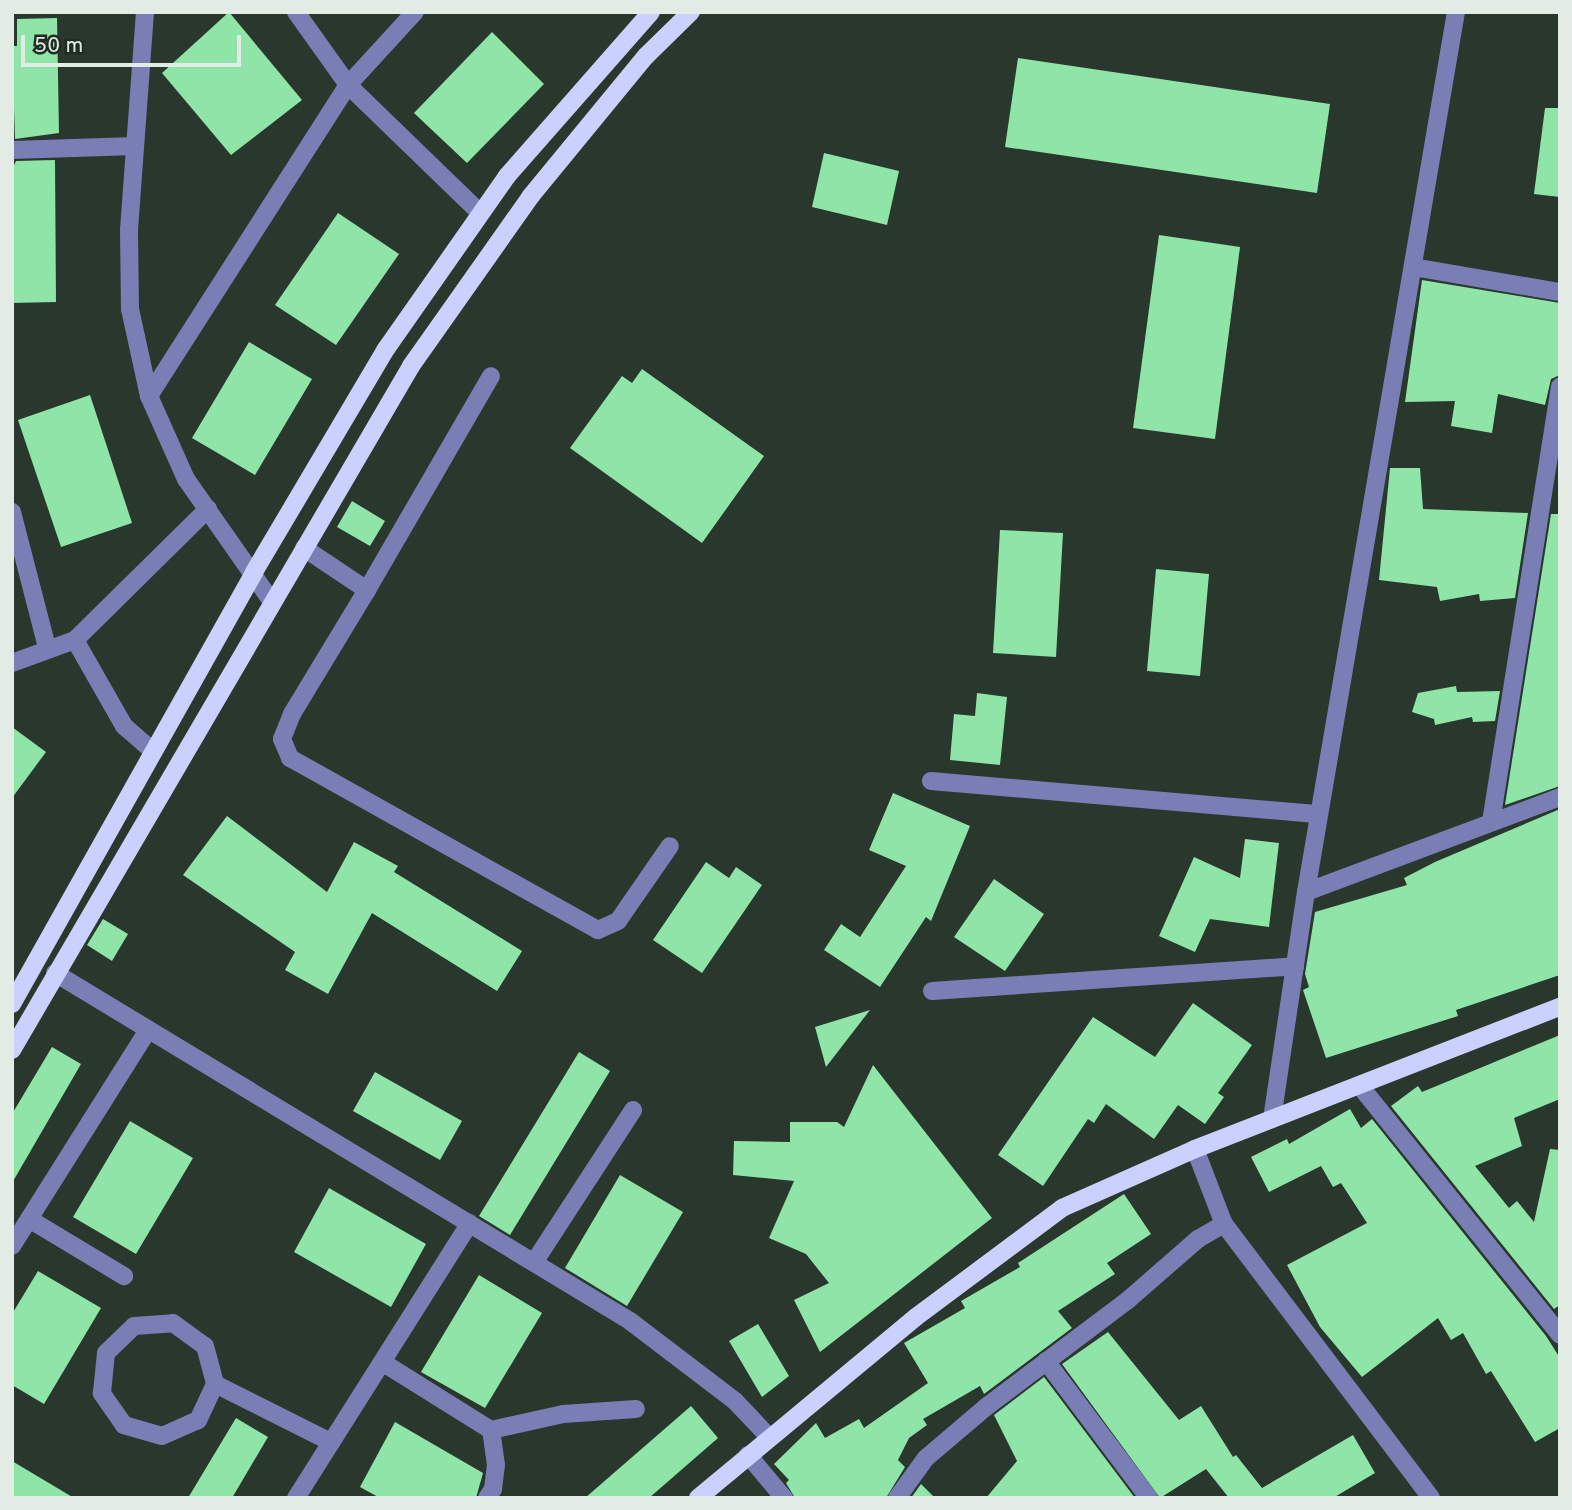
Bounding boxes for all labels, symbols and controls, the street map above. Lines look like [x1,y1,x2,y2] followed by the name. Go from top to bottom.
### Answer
[24,21,245,65] scale bar
[34,33,83,60] text: 50 m

